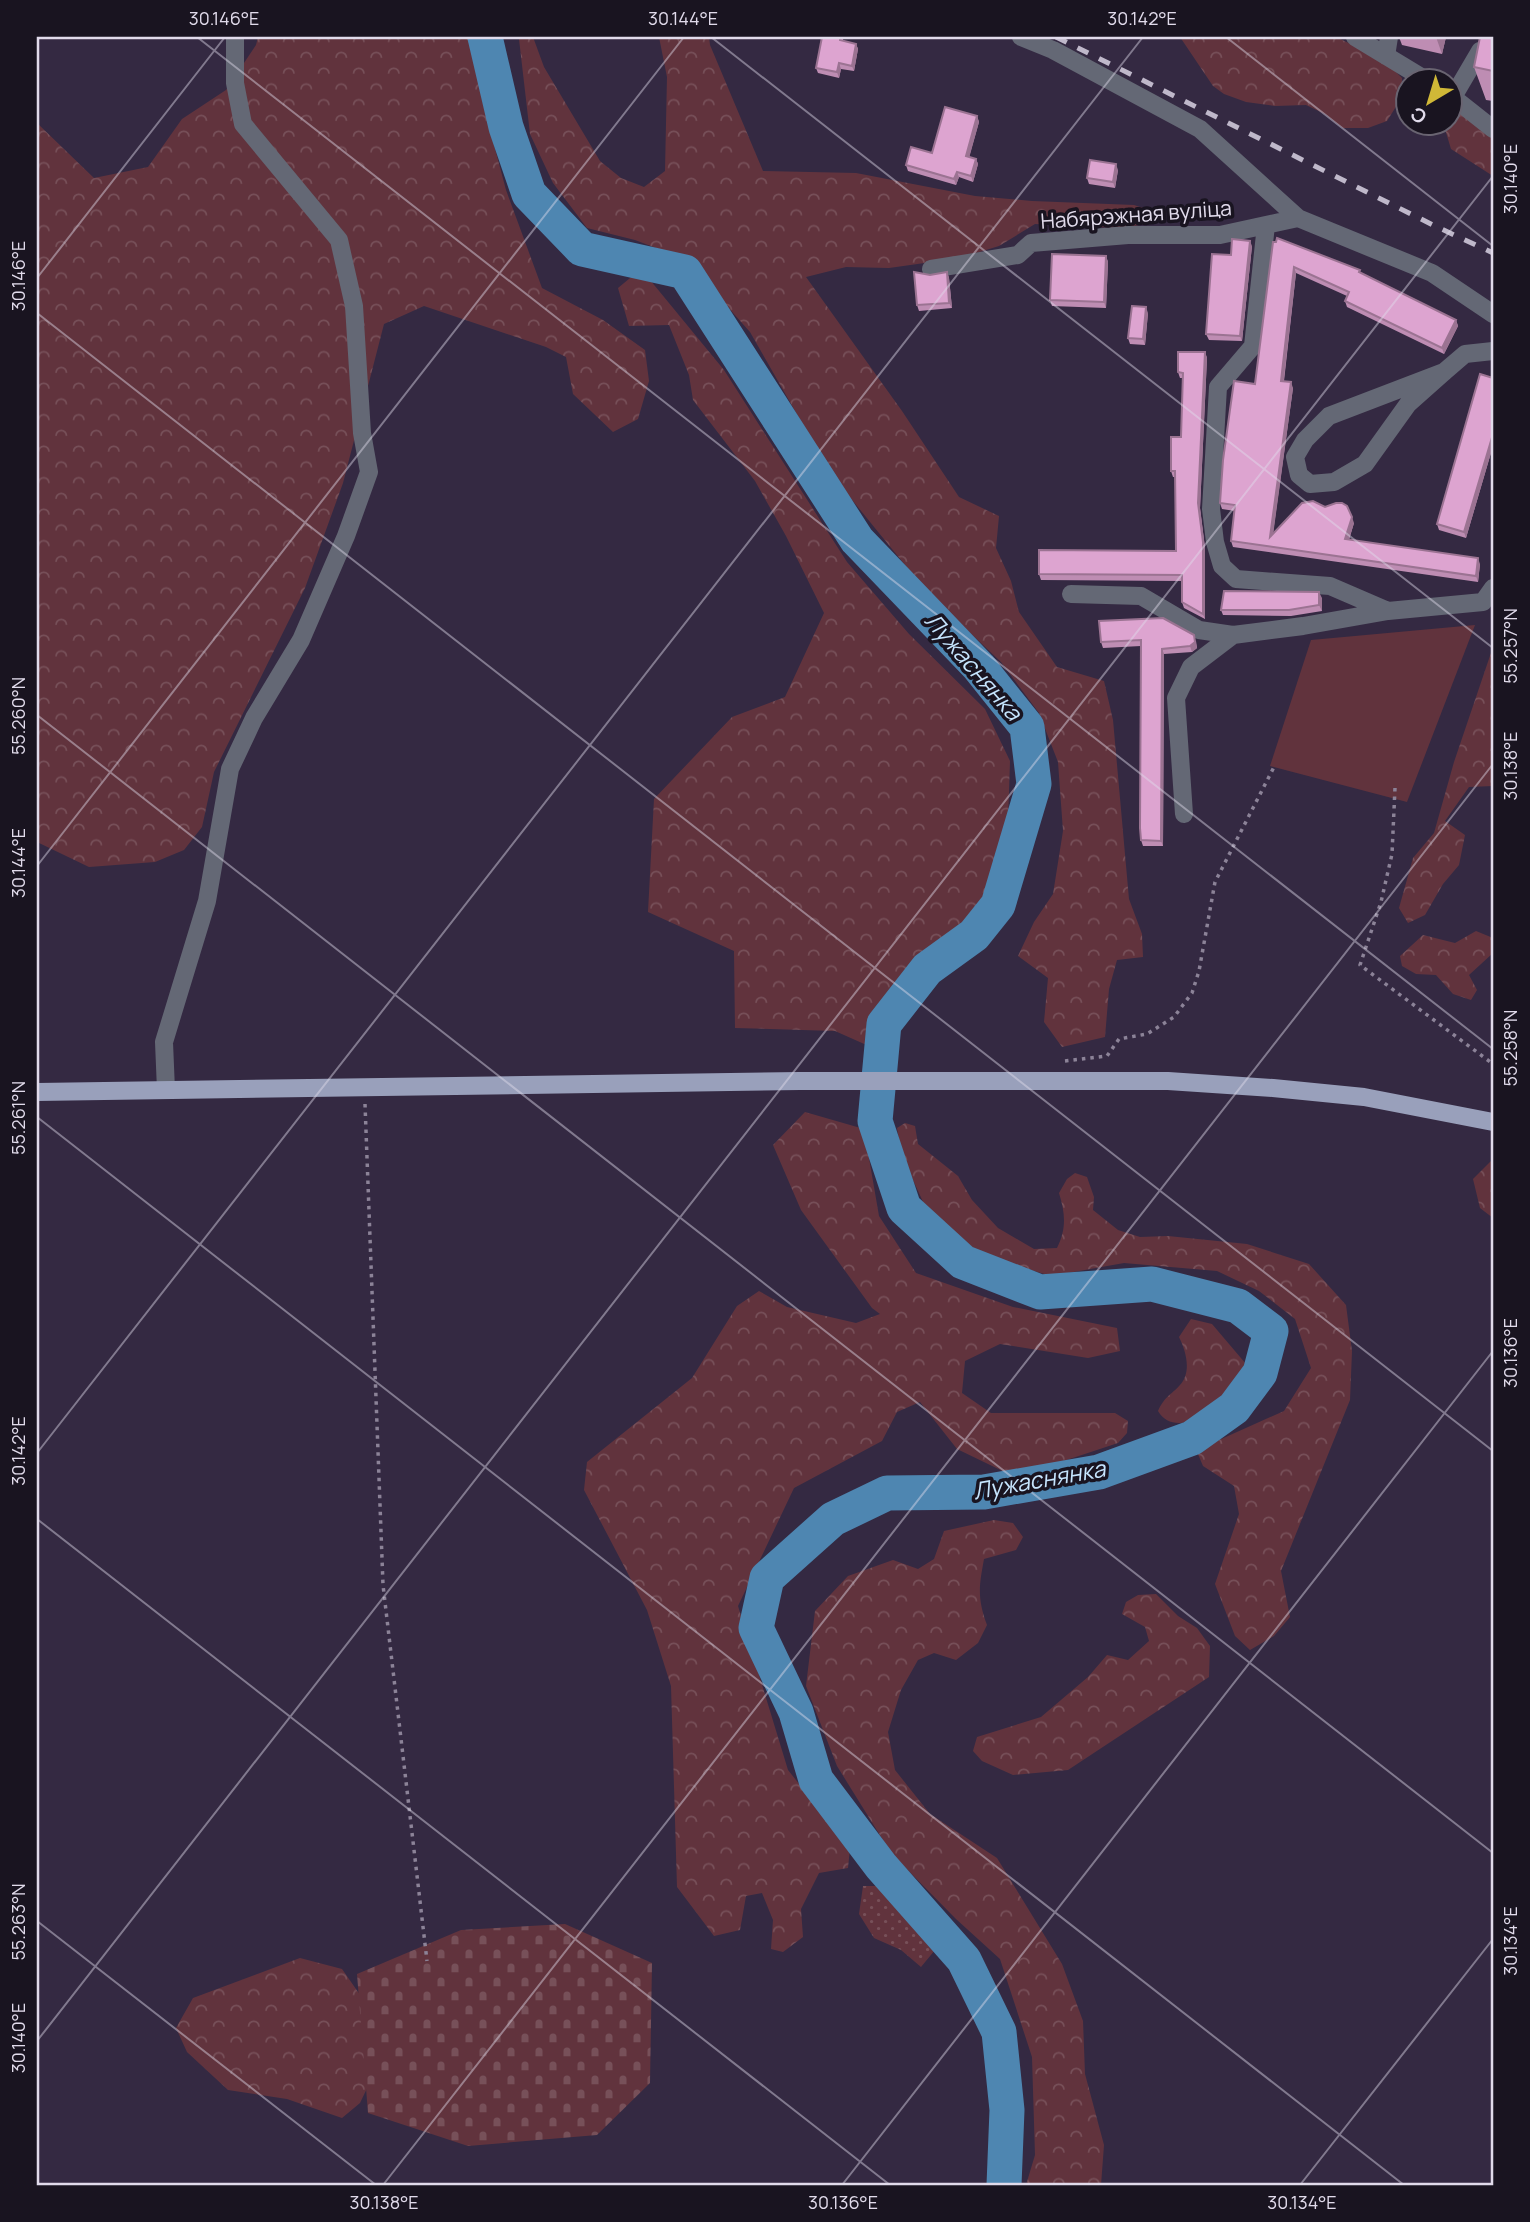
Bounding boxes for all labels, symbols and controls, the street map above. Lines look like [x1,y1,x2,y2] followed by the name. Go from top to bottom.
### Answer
[189,6,259,30] text: 30.146°E
[648,6,718,30] text: 30.144°E
[1107,6,1177,30] text: 30.142°E
[1394,66,1464,136] north arrow
[1405,101,1432,130] text: С
[1498,144,1522,214] text: 30.140°E
[1039,193,1233,235] street label: Набярэжная вуліца
[6,241,30,311] text: 30.146°E
[918,605,1031,728] water label: Лужаснянка
[1498,608,1522,684] text: 55.257°N
[6,677,30,755] text: 55.260°N
[1498,731,1522,801] text: 30.138°E
[6,828,30,898] text: 30.144°E
[1498,1010,1522,1086] text: 55.258°N
[6,1081,30,1155] text: 55.261°N
[1498,1318,1522,1388] text: 30.136°E
[6,1416,30,1486] text: 30.142°E
[971,1451,1109,1506] water label: Лужаснянка
[6,1883,30,1961] text: 55.263°N
[1498,1906,1522,1976] text: 30.134°E
[6,2003,30,2073] text: 30.140°E
[349,2190,419,2214] text: 30.138°E
[808,2190,878,2214] text: 30.136°E
[1267,2190,1337,2214] text: 30.134°E

